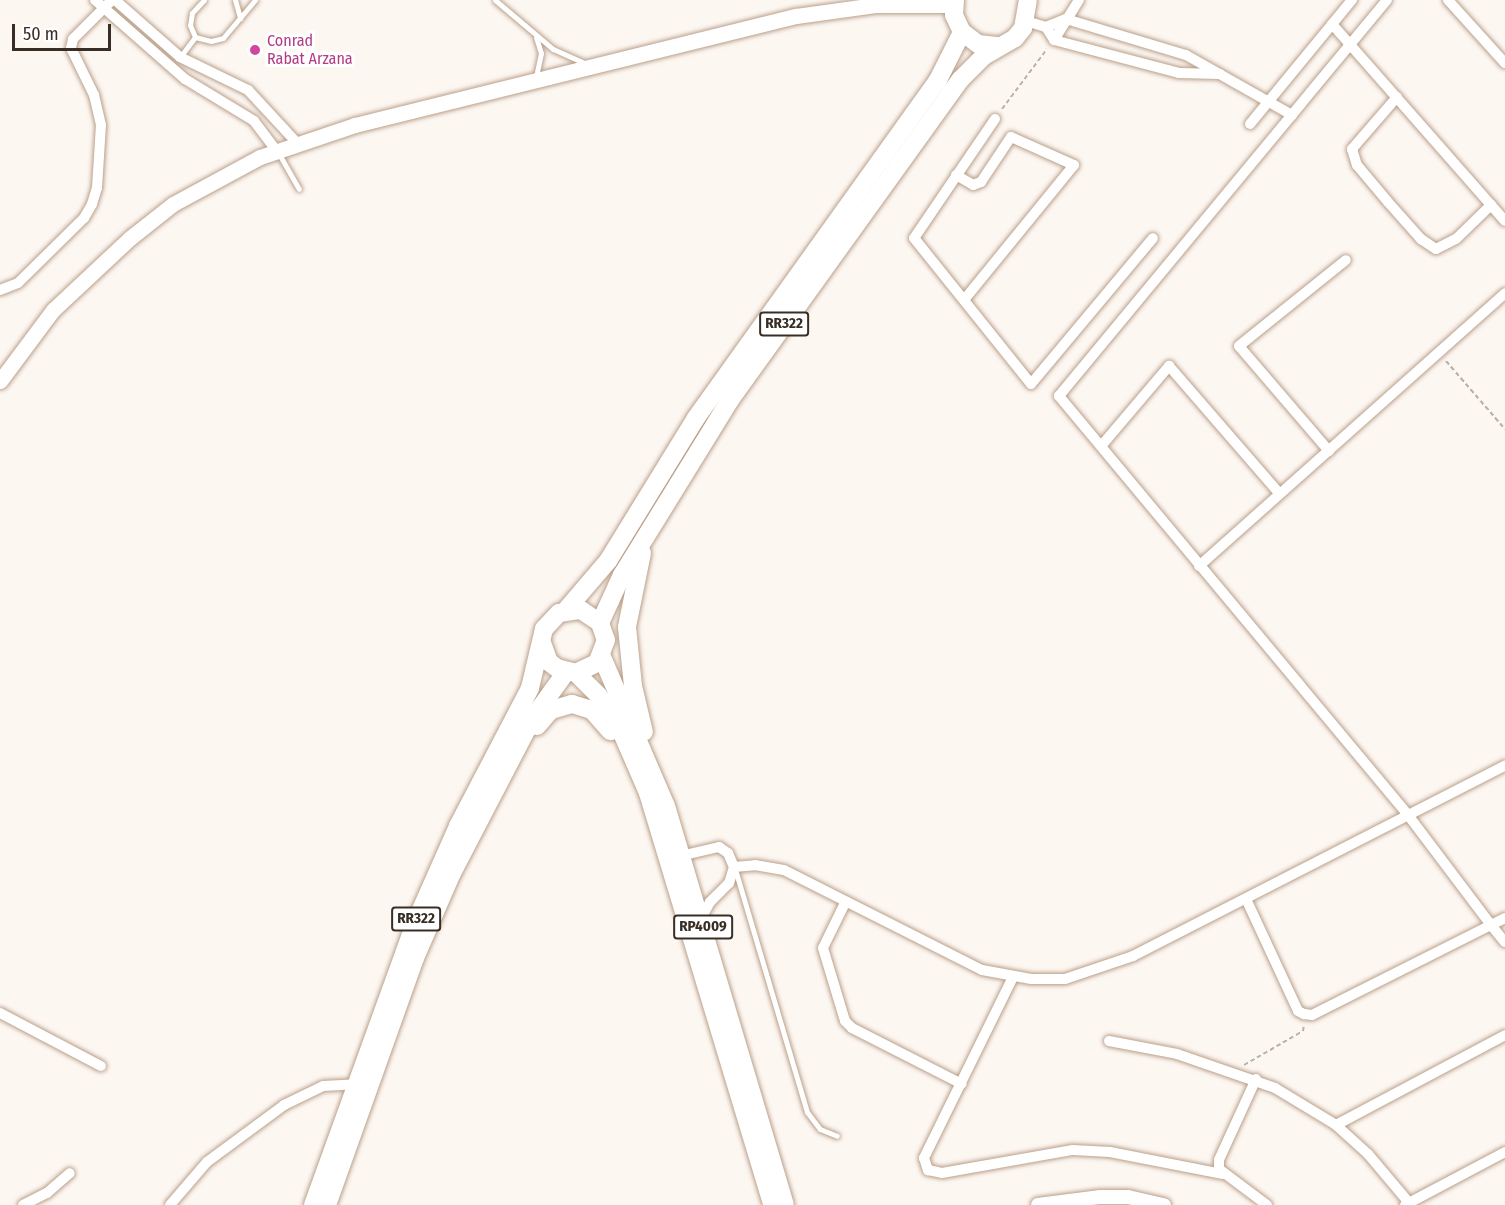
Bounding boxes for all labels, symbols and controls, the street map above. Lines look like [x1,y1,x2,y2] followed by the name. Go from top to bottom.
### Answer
[15,12,114,50] scale bar
[23,23,59,45] text: 50 m
[267,31,353,69] place label: Conrad Rabat Arzana
[248,43,262,57] marker: Conrad Rabat Arzana
[758,312,810,336] road number: RR322
[390,907,442,931] road number: RR322
[673,915,733,939] road number: RP4009

